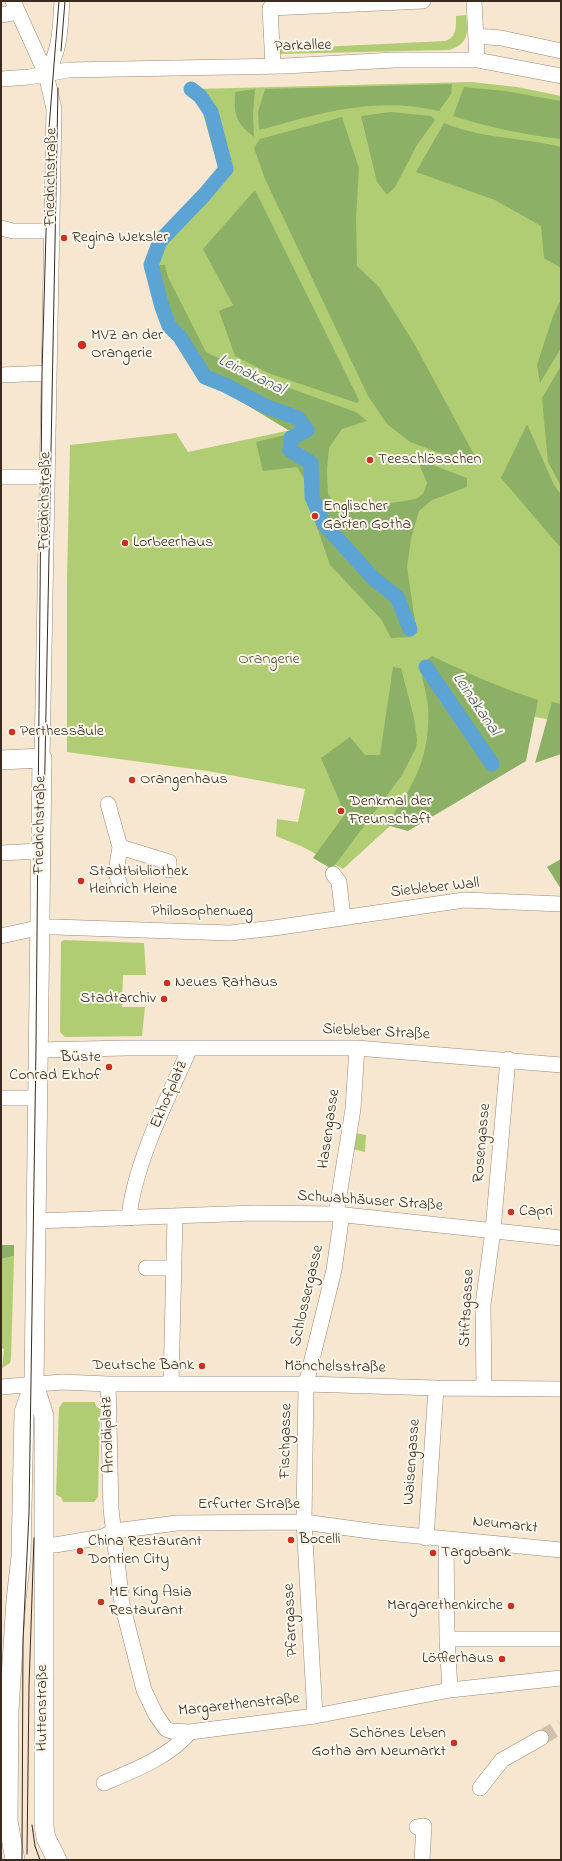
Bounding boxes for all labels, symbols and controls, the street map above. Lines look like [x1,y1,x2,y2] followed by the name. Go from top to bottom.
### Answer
[274,36,332,58] street label: Parkallee
[42,128,62,226] street label: Friedrichstraße
[72,228,168,248] place label: Regina Weksler
[59,233,69,243] marker: Regina Weksler
[91,326,163,364] place label: MVZ an der Orangerie
[76,339,88,351] marker: MVZ an der Orangerie
[214,351,288,401] water label: Leinakanal
[378,450,481,470] place label: Teeschlösschen
[36,452,56,550] street label: Friedrichstraße
[365,455,375,465] marker: Teeschlösschen
[323,497,411,535] place label: Englischer Garten Gotha
[310,511,320,521] marker: Englischer Garten Gotha
[133,533,213,553] place label: Lorbeerhaus
[120,538,130,548] marker: Lorbeerhaus
[238,650,300,670] park label: Orangerie
[447,670,503,740] water label: Leinakanal
[20,722,104,742] place label: Perthessäule
[7,727,17,737] marker: Perthessäule
[140,770,228,790] place label: Orangenhaus
[127,775,137,785] marker: Orangenhaus
[31,776,51,874] street label: Friedrichstraße
[349,792,432,830] place label: Denkmal der Freunschaft
[336,806,346,816] marker: Denkmal der Freunschaft
[89,862,188,900] place label: Stadtbibliothek Heinrich Heine
[390,875,480,903] street label: Siebleber Wall
[76,876,86,886] marker: Stadtbibliothek Heinrich Heine
[151,902,253,922] street label: Philosophenweg
[175,973,278,993] place label: Neues Rathaus
[162,978,172,988] marker: Neues Rathaus
[80,989,156,1009] place label: Stadtarchiv
[159,994,169,1004] marker: Stadtarchiv
[322,1021,430,1045] street label: Siebleber Straße
[9,1048,101,1086] place label: Büste Conrad Ekhof
[147,1058,193,1132] street label: Ekhofplatz
[104,1062,114,1072] marker: Büste Conrad Ekhof
[315,1088,345,1170] street label: Hasengasse
[470,1102,496,1184] street label: Rosengasse
[297,1187,443,1217] street label: Schwabhäuser Straße
[519,1202,553,1222] place label: Capri
[506,1207,516,1217] marker: Capri
[287,1243,329,1349] street label: Schlossergasse
[456,1268,480,1348] street label: Stiftsgasse
[92,1356,194,1376] place label: Deutsche Bank
[284,1358,386,1378] street label: Mönchelsstraße
[197,1361,207,1371] marker: Deutsche Bank
[98,1396,120,1474] street label: Arnoldiplatz
[277,1403,297,1479] street label: Fischgasse
[400,1418,426,1506] street label: Waisengasse
[198,1495,300,1515] street label: Erfurter Straße
[471,1513,539,1539] street label: Neumarkt
[299,1530,341,1550] place label: Bocelli
[88,1532,202,1570] place label: China Restaurant Dontien City
[286,1535,296,1545] marker: Bocelli
[441,1543,511,1563] place label: Targobank
[75,1546,85,1556] marker: China Restaurant Dontien City
[428,1548,438,1558] marker: Targobank
[109,1583,192,1621] place label: ME King Asia Restaurant
[280,1583,304,1657] street label: Pfarrgasse
[387,1596,503,1616] place label: Margarethenkirche
[96,1597,106,1607] marker: ME King Asia Restaurant
[506,1601,516,1611] marker: Margarethenkirche
[422,1649,494,1669] place label: Löfflerhaus
[497,1654,507,1664] marker: Löfflerhaus
[33,1665,53,1751] street label: Huttenstraße
[177,1690,301,1722] street label: Margarethenstraße
[312,1724,446,1762] place label: Schönes Leben Gotha am Neumarkt
[449,1738,459,1748] marker: Schönes Leben Gotha am Neumarkt

